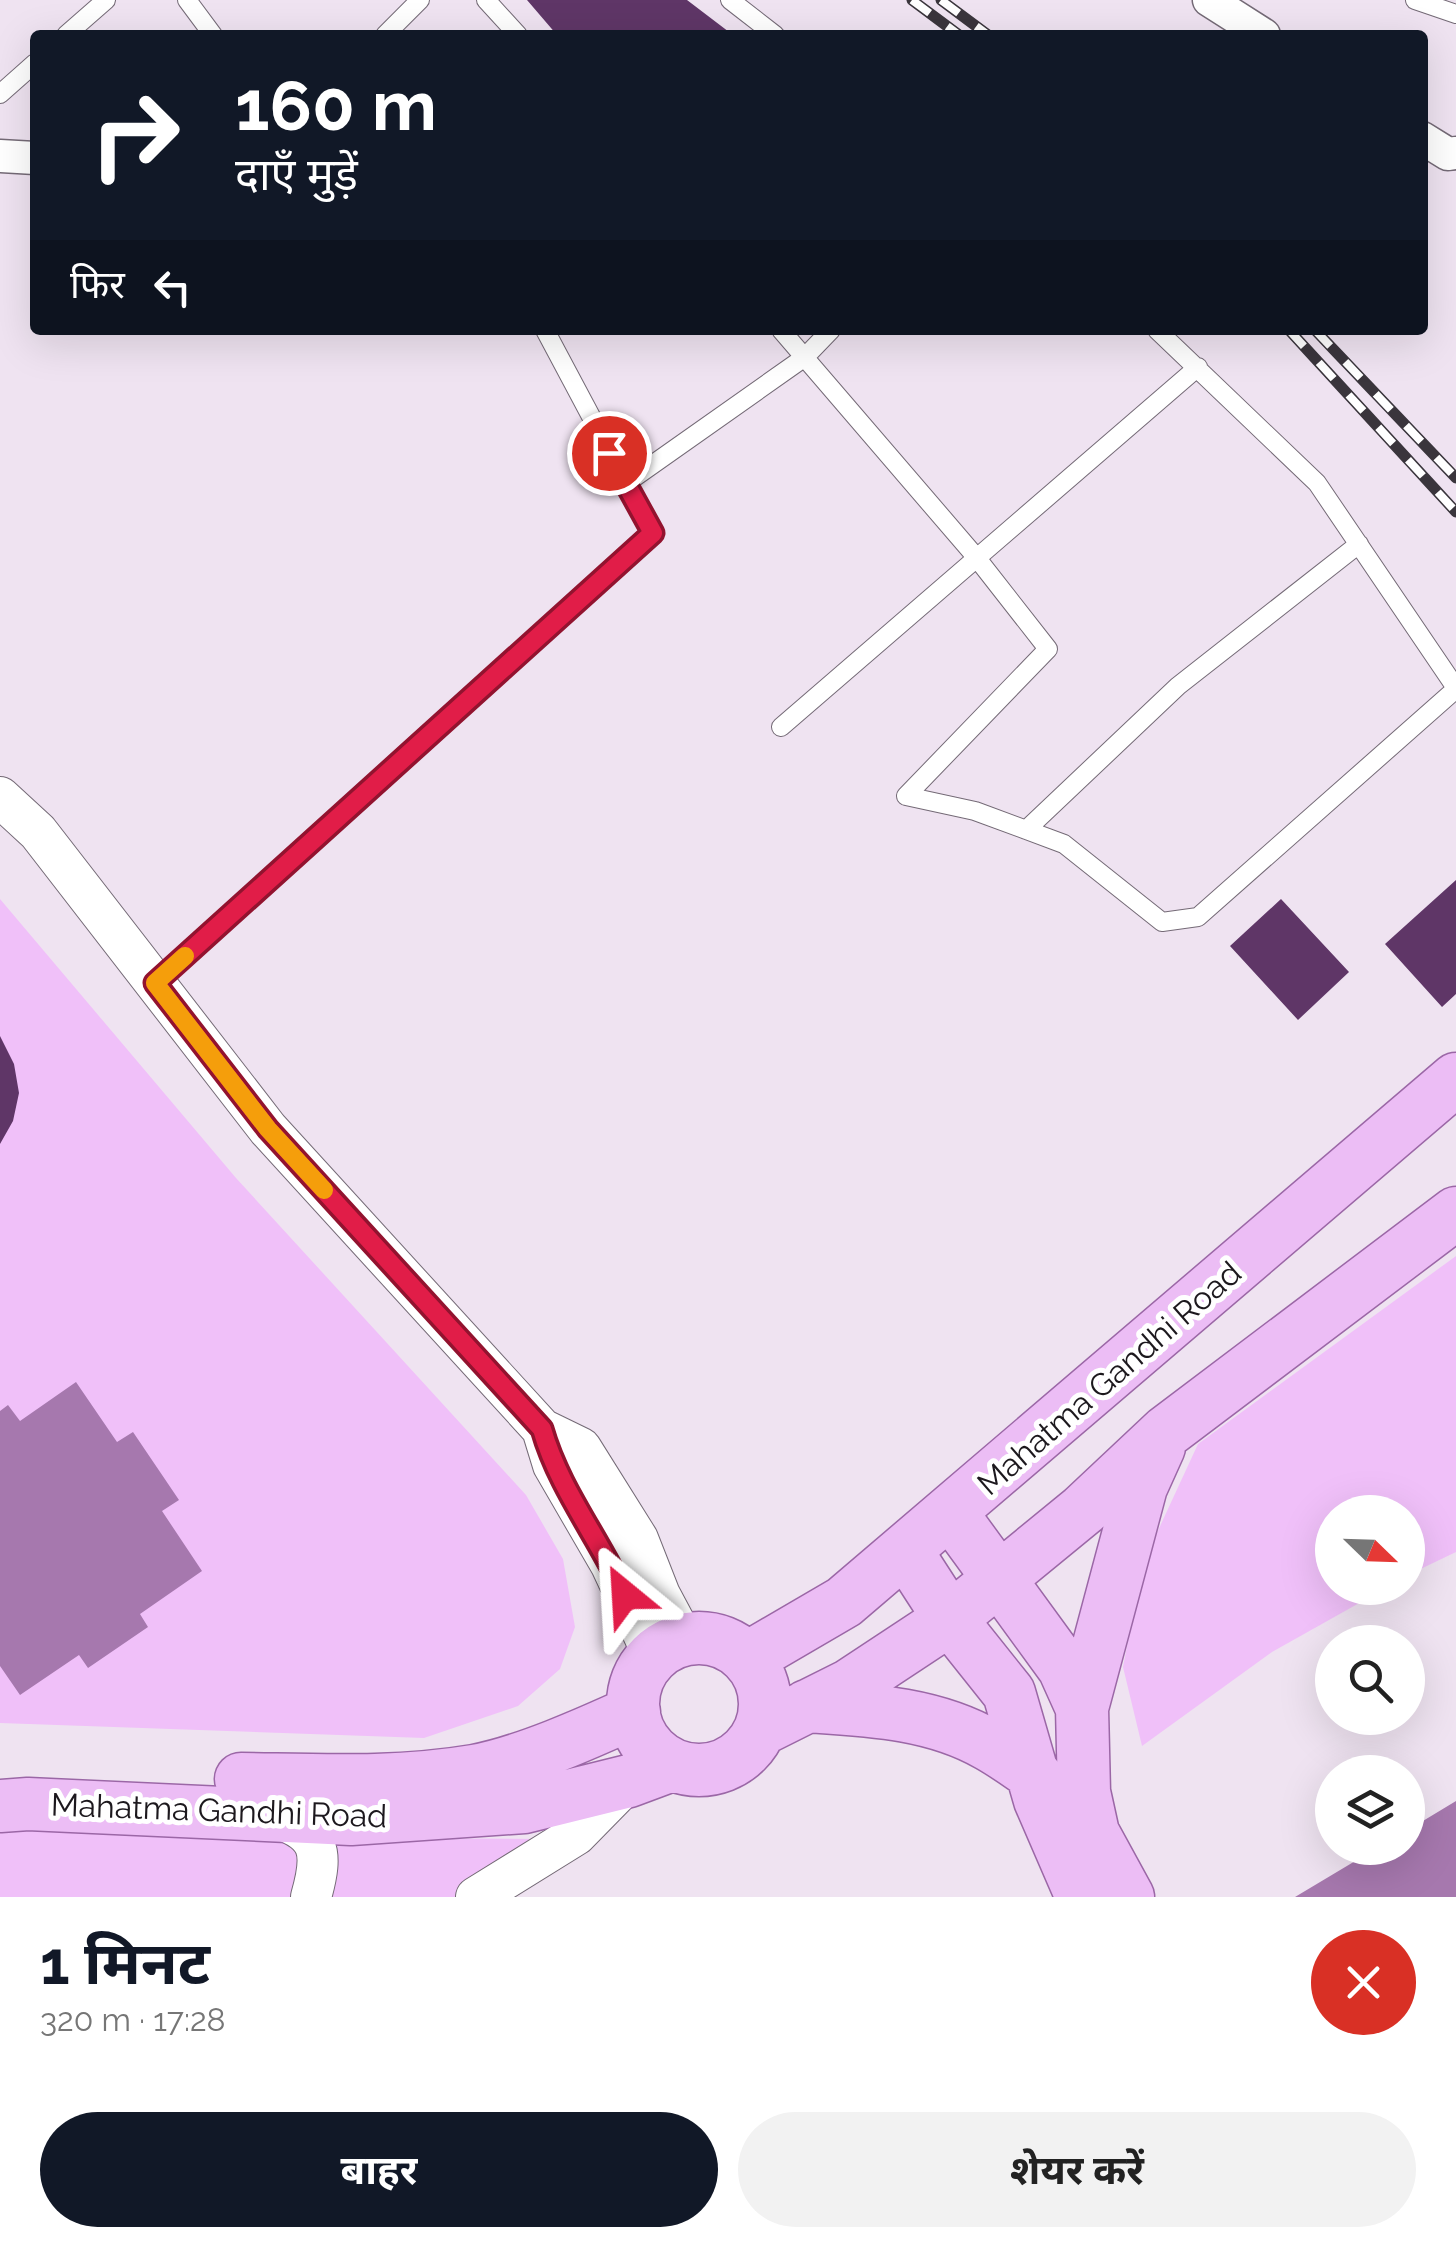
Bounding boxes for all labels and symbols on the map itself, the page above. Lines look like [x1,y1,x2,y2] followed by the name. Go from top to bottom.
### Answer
[567,411,652,496] pin
[970,1254,1248,1502] street label: Mahatma Gandhi Road
[1315,1495,1425,1605] north arrow
[573,1543,677,1647] position arrow
[50,1786,388,1834] street label: Mahatma Gandhi Road

